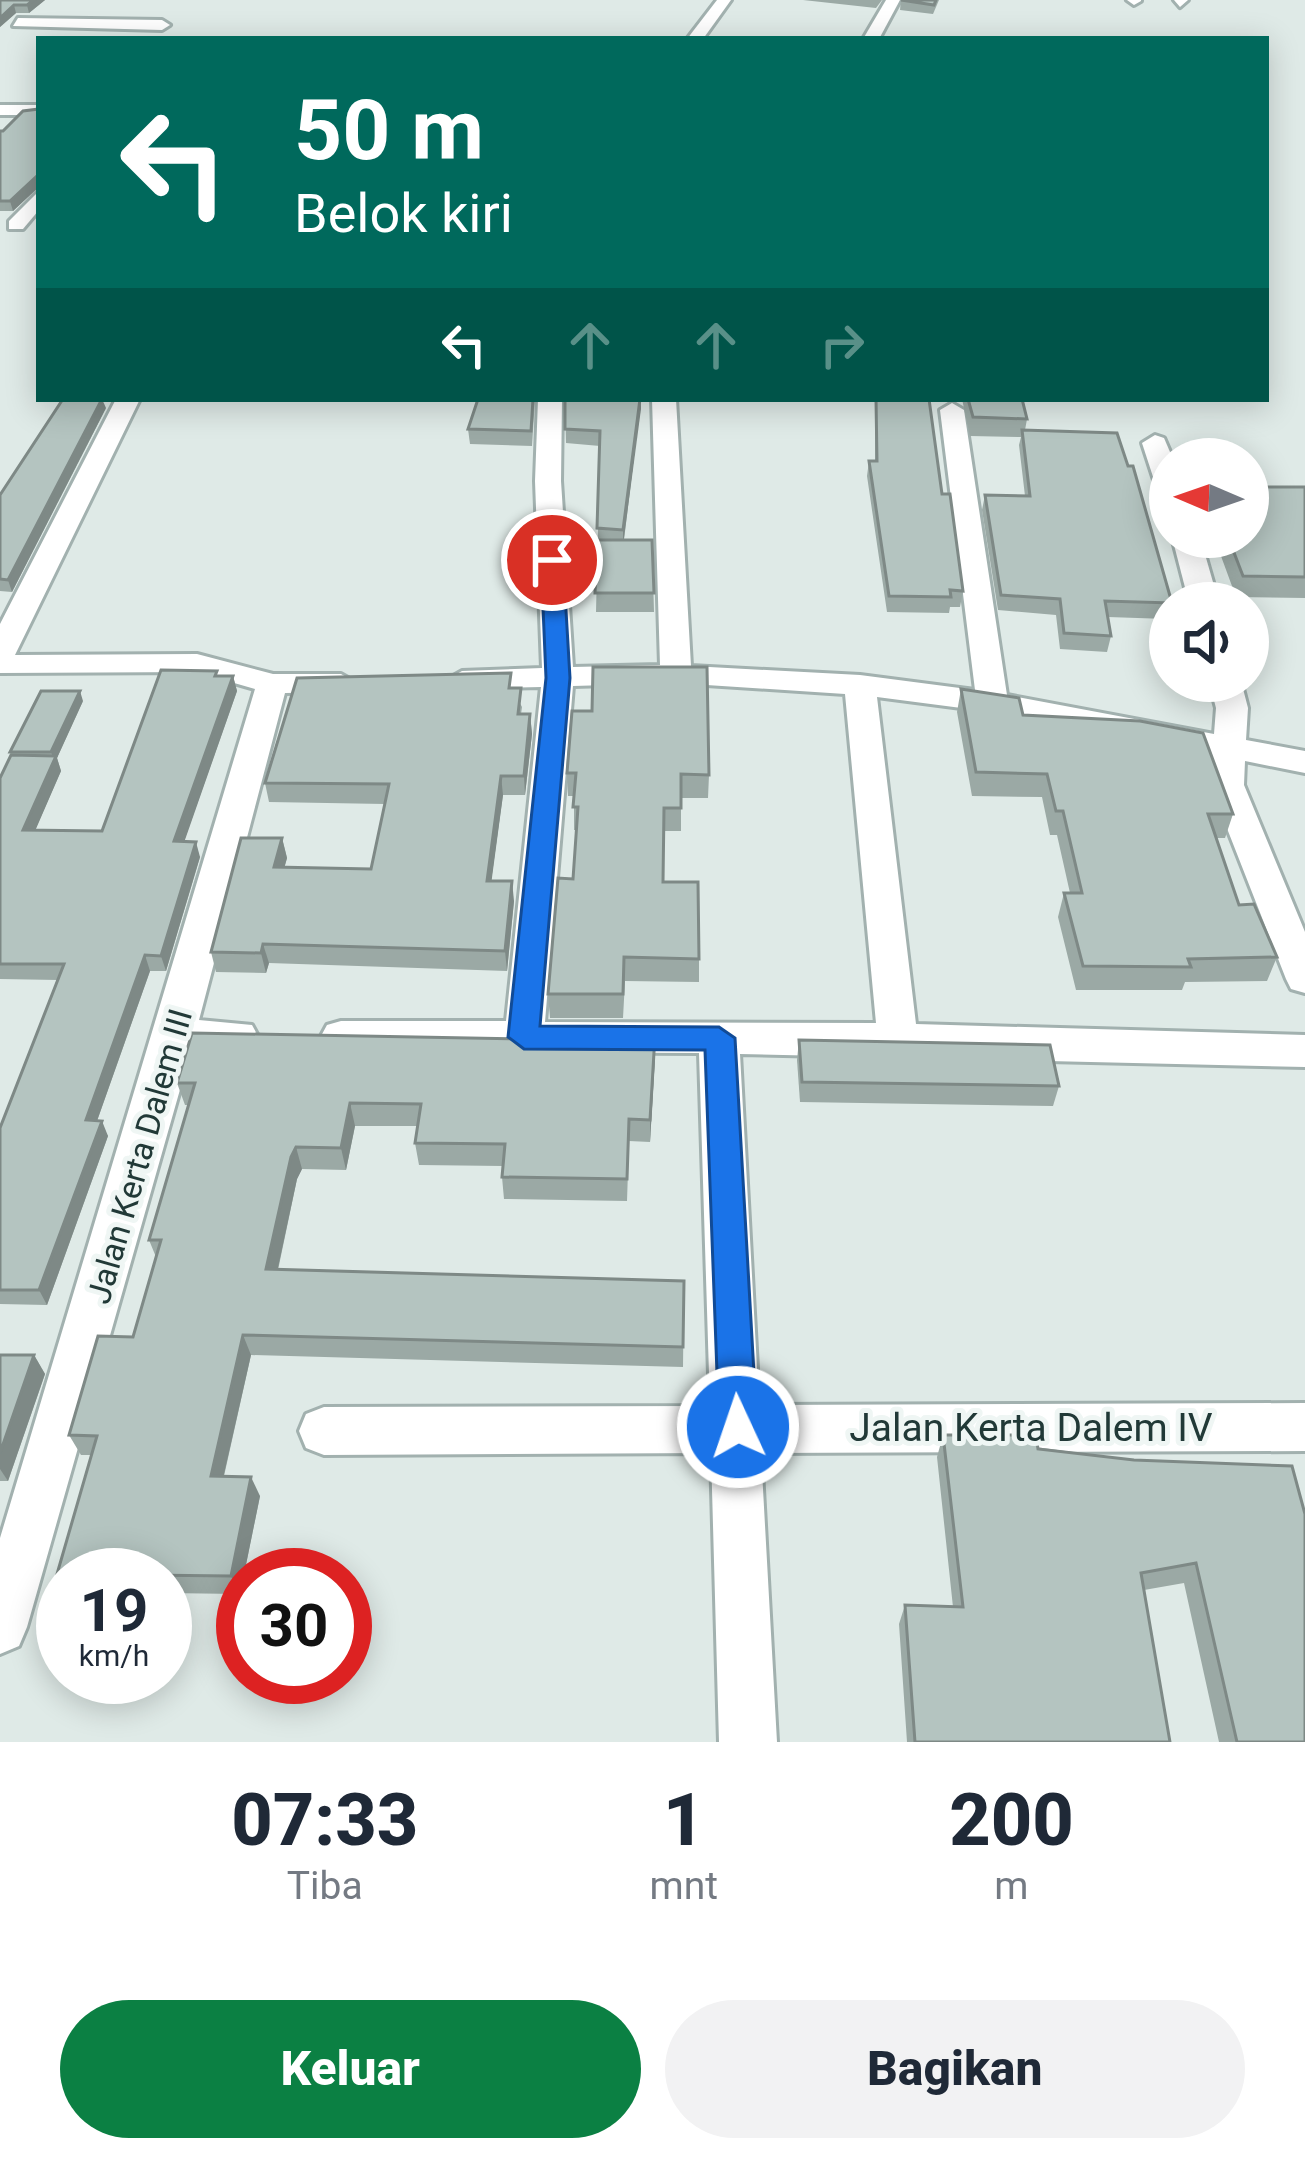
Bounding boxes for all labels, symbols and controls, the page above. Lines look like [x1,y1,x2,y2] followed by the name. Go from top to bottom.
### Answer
[294,81,484,180] text: 50 m
[96,84,252,240] icon: left
[294,182,513,245] text: Belok kiri
[431,312,497,378] icon: left
[557,312,623,378] icon: ahead
[683,312,749,378] icon: ahead
[809,312,875,378] icon: right
[1149,438,1269,558] north arrow
[1149,438,1269,702] map controls
[501,509,603,611] pin
[519,527,585,593] icon: arrive
[1149,582,1269,702] button: sound
[79,1004,200,1308] street label: Jalan Kerta Dalem III
[675,1364,801,1490] position arrow
[849,1405,1213,1451] street label: Jalan Kerta Dalem IV
[216,1548,372,1704] speed limit sign: 30
[80,1575,148,1646] text: 19
[79,1638,149,1673] text: km/h
[231,1778,418,1863] text: 07:33
[663,1778,704,1863] text: 1
[949,1778,1074,1863] text: 200
[287,1863,363,1909] text: Tiba
[649,1863,718,1909] text: mnt
[994,1863,1029,1909] text: m
[60,2000,641,2138] button: Keluar
[665,2000,1245,2138] button: Bagikan

